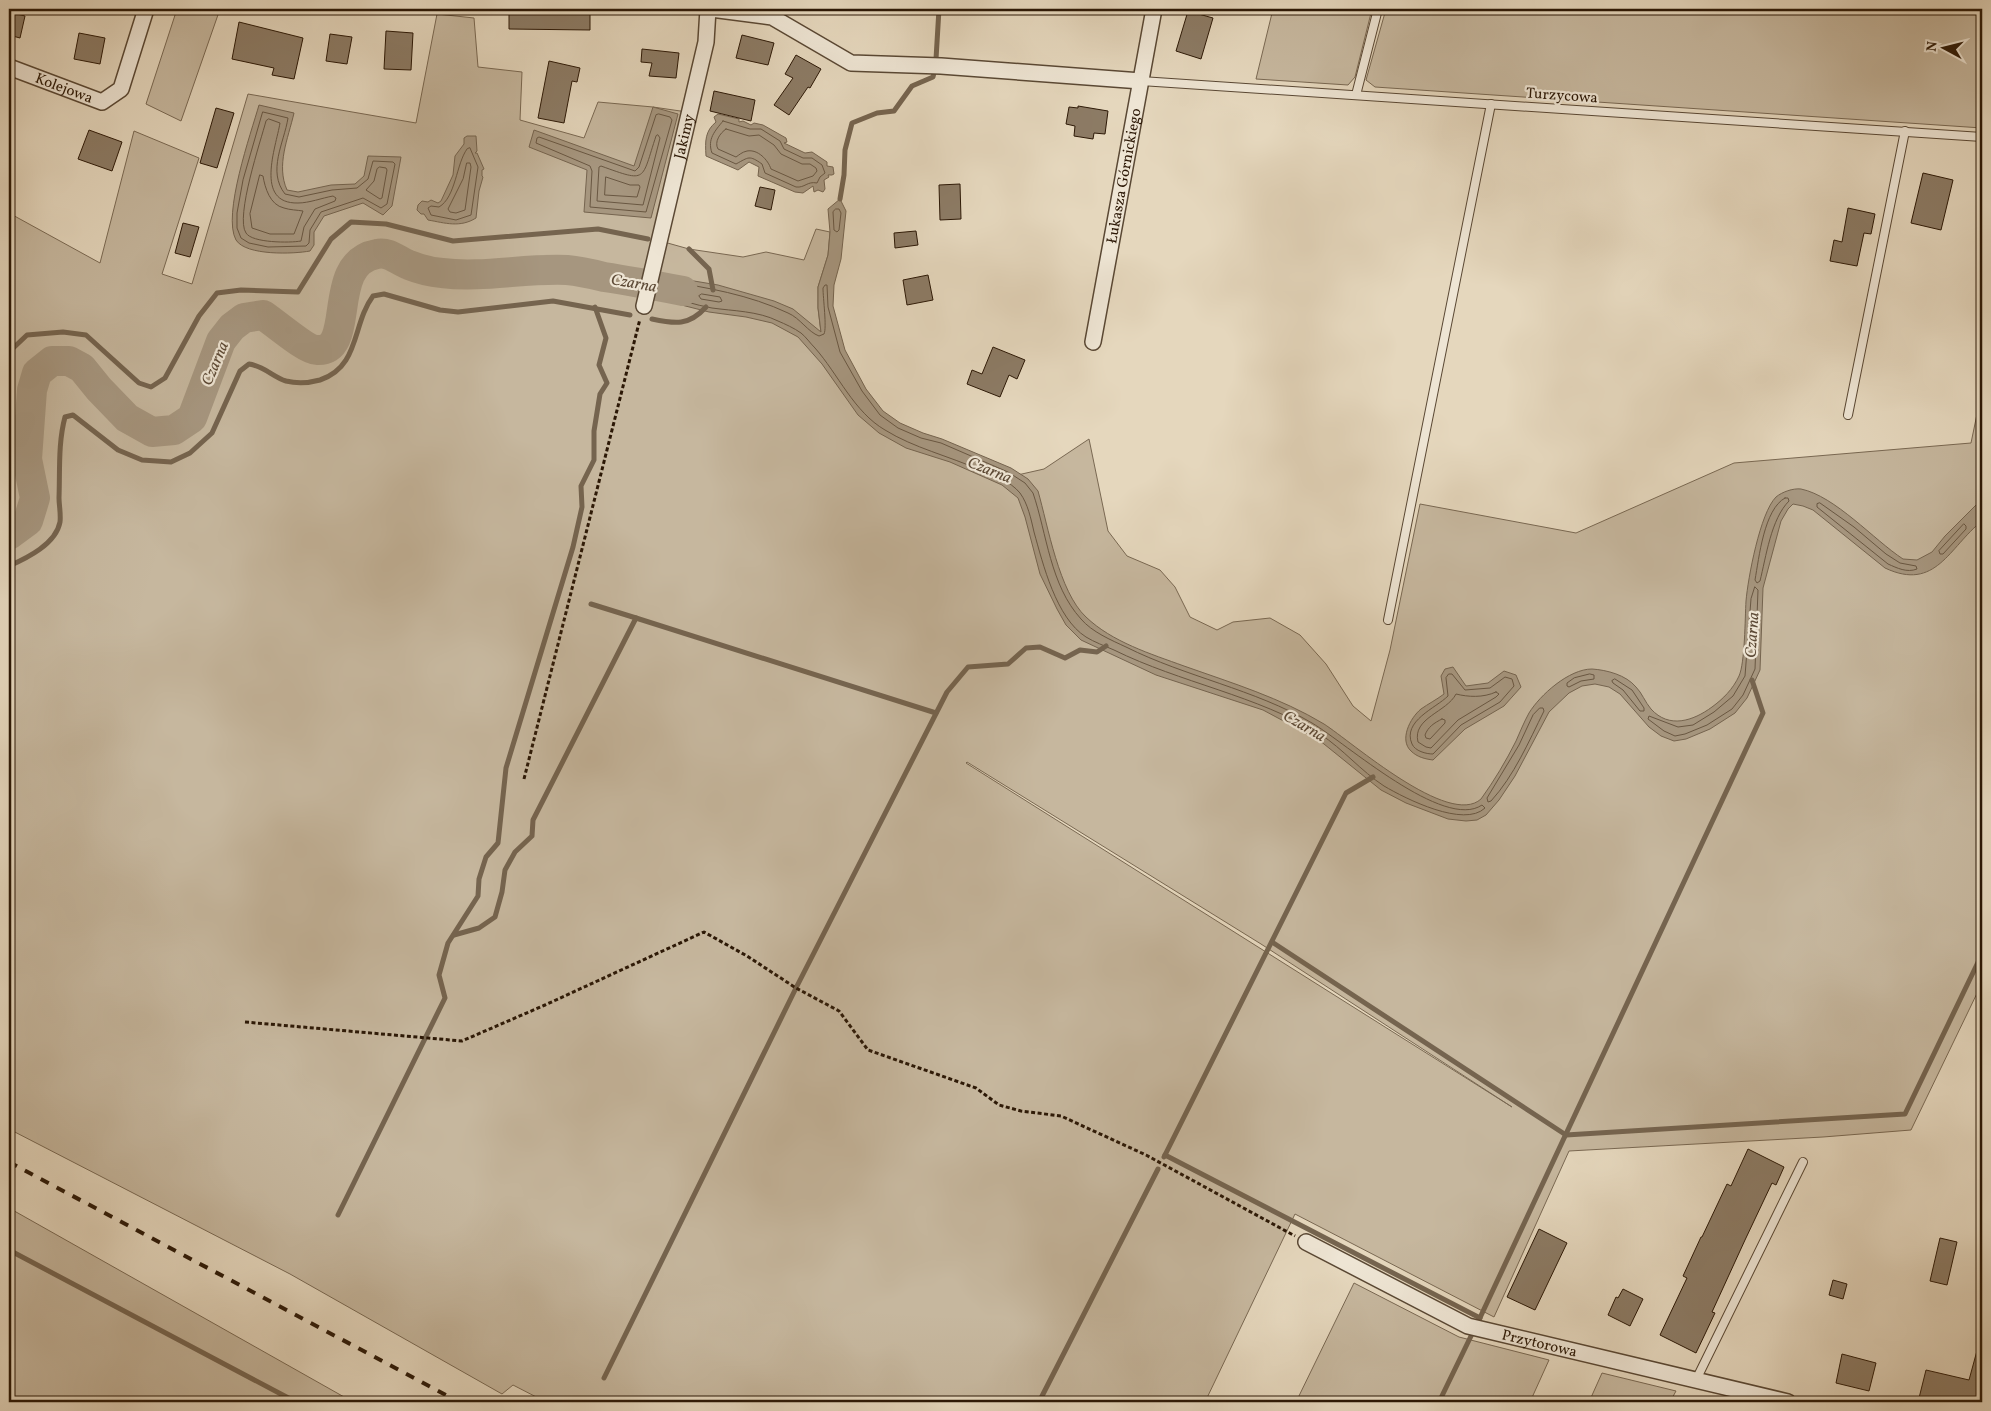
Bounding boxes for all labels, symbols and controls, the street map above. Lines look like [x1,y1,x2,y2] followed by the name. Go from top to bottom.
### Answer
[1918,22,1968,72] north arrow
[1923,40,1943,53] text: N
[32,69,96,110] street label: Kolejowa
[1525,84,1598,109] street label: Turzycowa
[1102,106,1148,246] street label: Łukasza Górnickiego
[670,112,701,162] street label: Jakimy
[609,269,659,299] water label: Czarna
[197,338,235,389] water label: Czarna
[964,452,1015,490] water label: Czarna
[1740,611,1766,659] water label: Czarna
[1279,706,1330,748] water label: Czarna
[1499,1325,1579,1364] street label: Przytorowa

